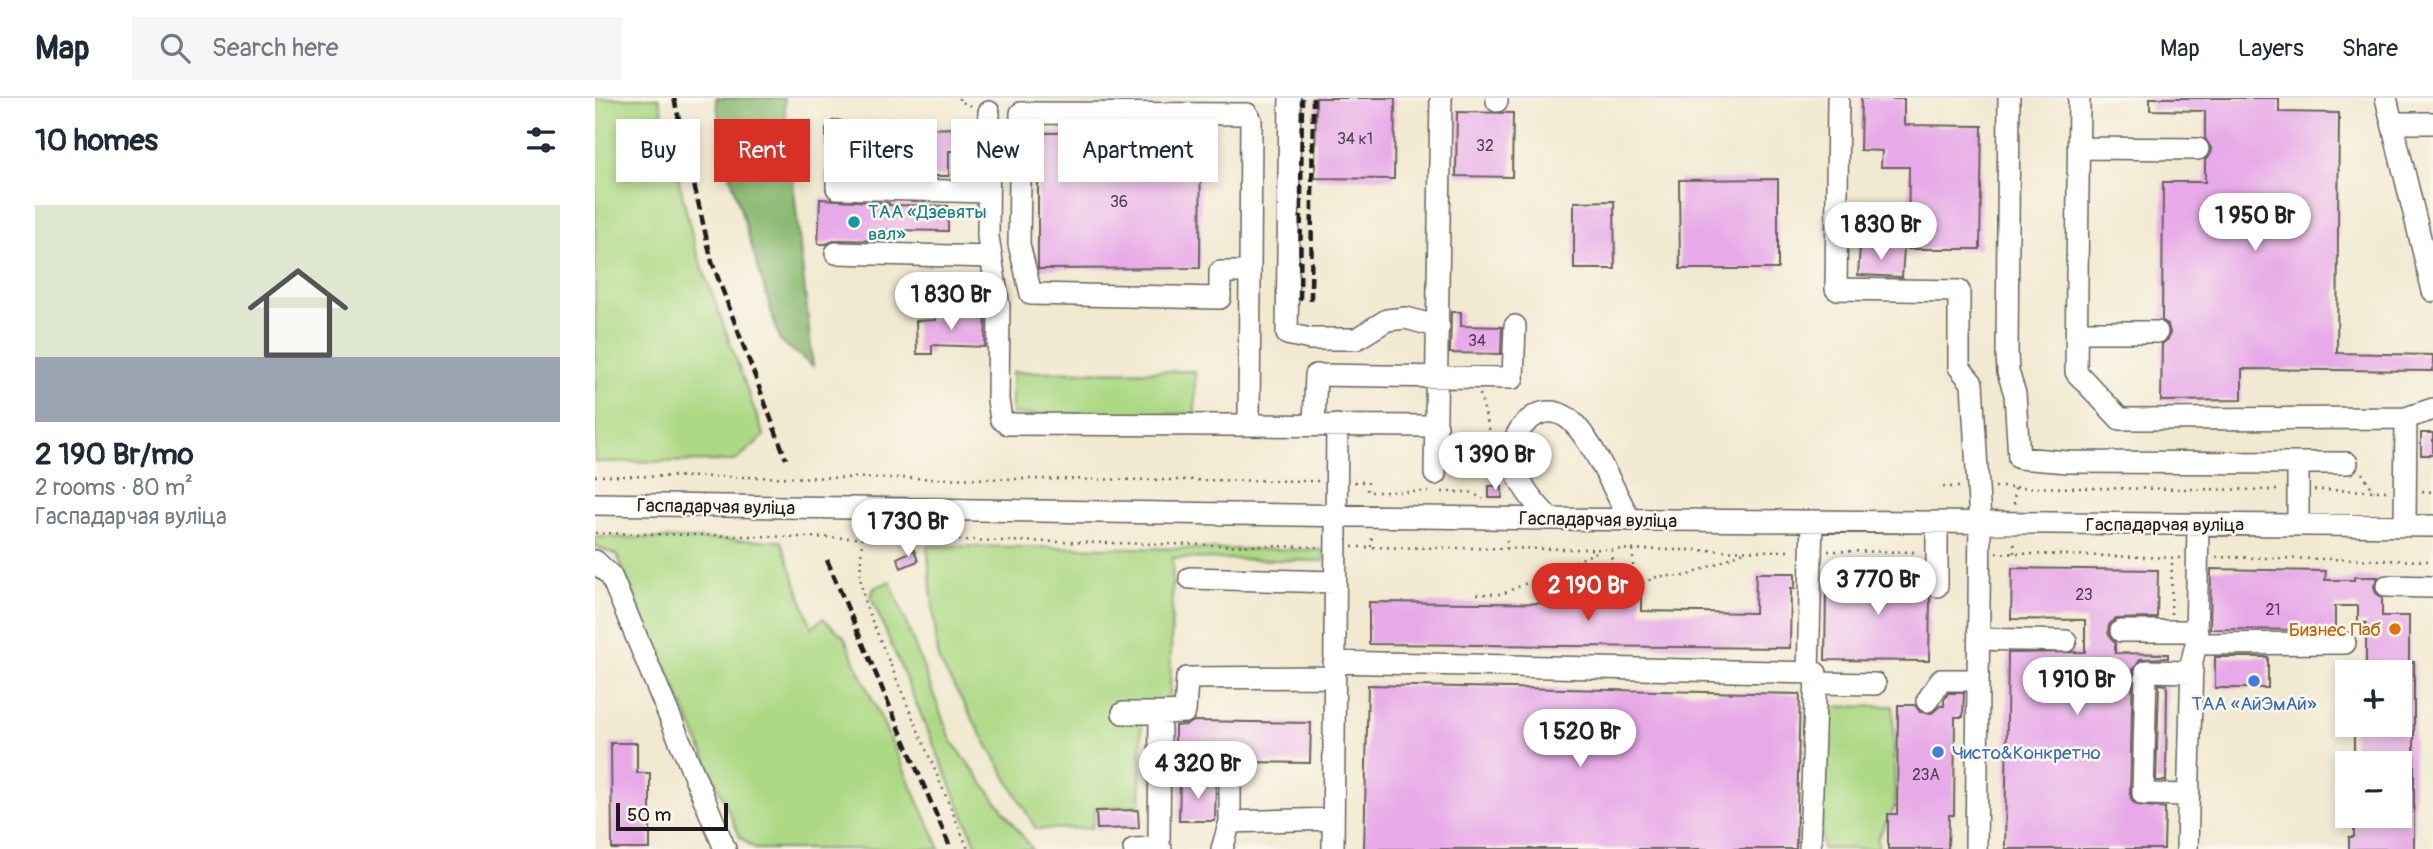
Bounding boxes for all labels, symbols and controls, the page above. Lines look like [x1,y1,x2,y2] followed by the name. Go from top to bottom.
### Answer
[132,17,622,80] search box
[35,28,90,69] text: Map
[156,29,194,67] icon: search
[212,32,339,64] text: Search here
[2160,34,2200,63] text: Map
[2238,34,2304,63] text: Layers
[2342,34,2398,63] text: Share
[616,119,700,182] chip: Buy
[714,119,810,182] chip: Rent
[824,119,937,182] chip: Filters
[951,119,1044,182] chip: New
[1058,119,1218,182] chip: Apartment
[522,121,560,159] icon: filters
[35,122,158,159] text: 10 homes
[1337,129,1373,149] house number: 34 к1
[1476,136,1494,156] house number: 32
[1110,192,1128,212] house number: 36
[2183,194,2327,253] pin: 1 950 Br
[868,200,987,246] place label: ТАА «Дзевяты вал»
[2215,201,2295,230] text: 1 950 Br
[1809,202,1953,262] pin: 1 830 Br
[1841,210,1921,239] text: 1 830 Br
[846,214,862,230] marker: ТАА «Дзевяты вал»
[235,250,361,376] icon: home
[879,272,1023,332] pin: 1 830 Br
[911,280,991,309] text: 1 830 Br
[1468,331,1486,351] house number: 34
[1423,432,1567,492] pin: 1 390 Br
[35,436,194,473] text: 2 190 Br/mo
[1455,440,1535,469] text: 1 390 Br
[35,473,193,502] text: 2 rooms · 80 m²
[637,494,796,520] street label: Гаспадарчая вуліца
[836,500,980,559] pin: 1 730 Br
[35,502,227,531] text: Гаспадарчая вуліца
[868,507,948,536] text: 1 730 Br
[1519,507,1678,533] street label: Гаспадарчая вуліца
[2086,513,2244,537] street label: Гаспадарчая вуліца
[1806,558,1950,617] pin: 3 770 Br
[1516,564,1660,623] pin: 2 190 Br
[1836,565,1920,594] text: 3 770 Br
[1548,571,1628,600] text: 2 190 Br
[2075,585,2093,605] house number: 23
[2265,600,2281,620] house number: 21
[2289,618,2381,642] place label: Бизнес Паб
[2387,621,2403,637] marker: Бизнес Паб
[2005,658,2149,717] pin: 1 910 Br
[2335,660,2412,828] map controls
[2335,660,2412,737] button: +
[2039,665,2115,694] text: 1 910 Br
[2246,673,2262,689] marker: ТАА «АйЭмАй»
[2191,692,2317,716] place label: ТАА «АйЭмАй»
[1508,710,1652,769] pin: 1 520 Br
[1539,717,1621,746] text: 1 520 Br
[1952,741,2101,765] place label: Чисто&Конкретно
[1126,742,1270,801] pin: 4 320 Br
[1930,744,1946,760] marker: Чисто&Конкретно
[1155,749,1241,778] text: 4 320 Br
[2335,751,2412,828] button: −
[1912,765,1940,785] house number: 23А
[616,800,728,832] scale bar
[627,803,671,827] text: 50 m

